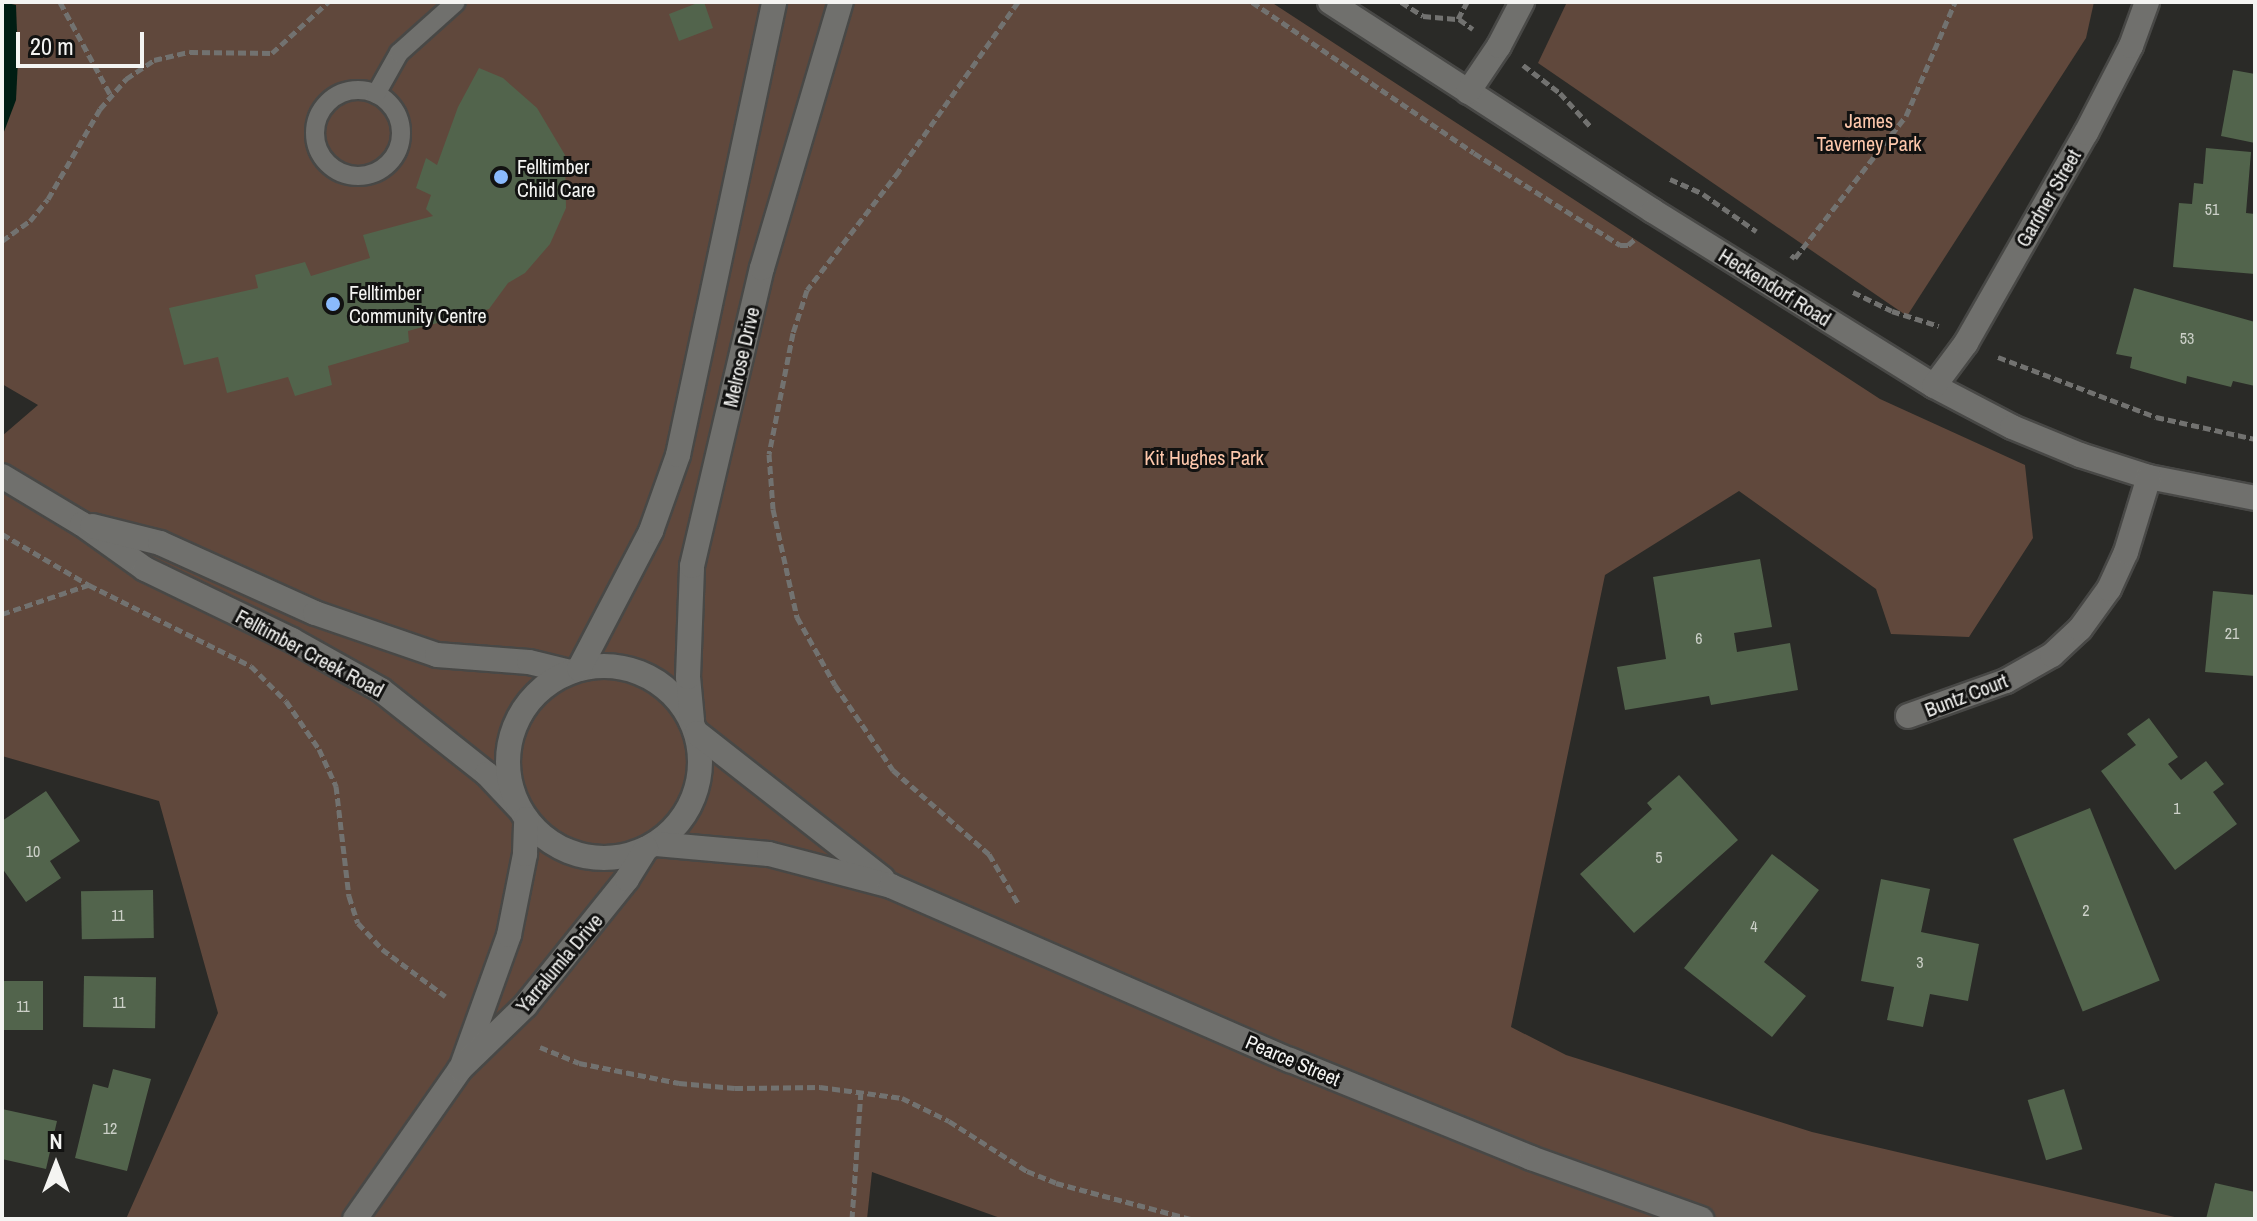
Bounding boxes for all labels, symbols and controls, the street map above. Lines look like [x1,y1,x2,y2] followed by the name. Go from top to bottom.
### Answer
[20,16,148,66] scale bar
[30,30,74,62] text: 20 m
[1816,109,1922,156] park label: James Taverney Park
[2010,145,2086,251] street label: Gardner Street
[517,154,595,201] place label: Felltimber Child Care
[492,168,510,186] marker: Felltimber Child Care
[2205,199,2219,219] house number: 51
[1715,243,1835,331] street label: Heckendorf Road
[349,280,487,327] place label: Felltimber Community Centre
[324,295,342,313] marker: Felltimber Community Centre
[718,305,764,409] street label: Melrose Drive
[2180,328,2194,348] house number: 53
[1144,445,1264,469] park label: Kit Hughes Park
[232,604,388,702] street label: Felltimber Creek Road
[2225,623,2239,643] house number: 21
[1695,628,1703,648] house number: 6
[1921,668,2011,722] street label: Buntz Court
[2173,798,2181,818] house number: 1
[26,841,40,861] house number: 10
[1655,847,1663,867] house number: 5
[2082,900,2090,920] house number: 2
[111,905,125,925] house number: 11
[511,909,607,1017] street label: Yarralumla Drive
[1750,916,1758,936] house number: 4
[1916,952,1924,972] house number: 3
[112,992,126,1012] house number: 11
[16,996,30,1016] house number: 11
[1242,1029,1344,1091] street label: Pearce Street
[103,1118,117,1138] house number: 12
[16,1125,96,1205] north arrow
[49,1126,63,1156] text: N

